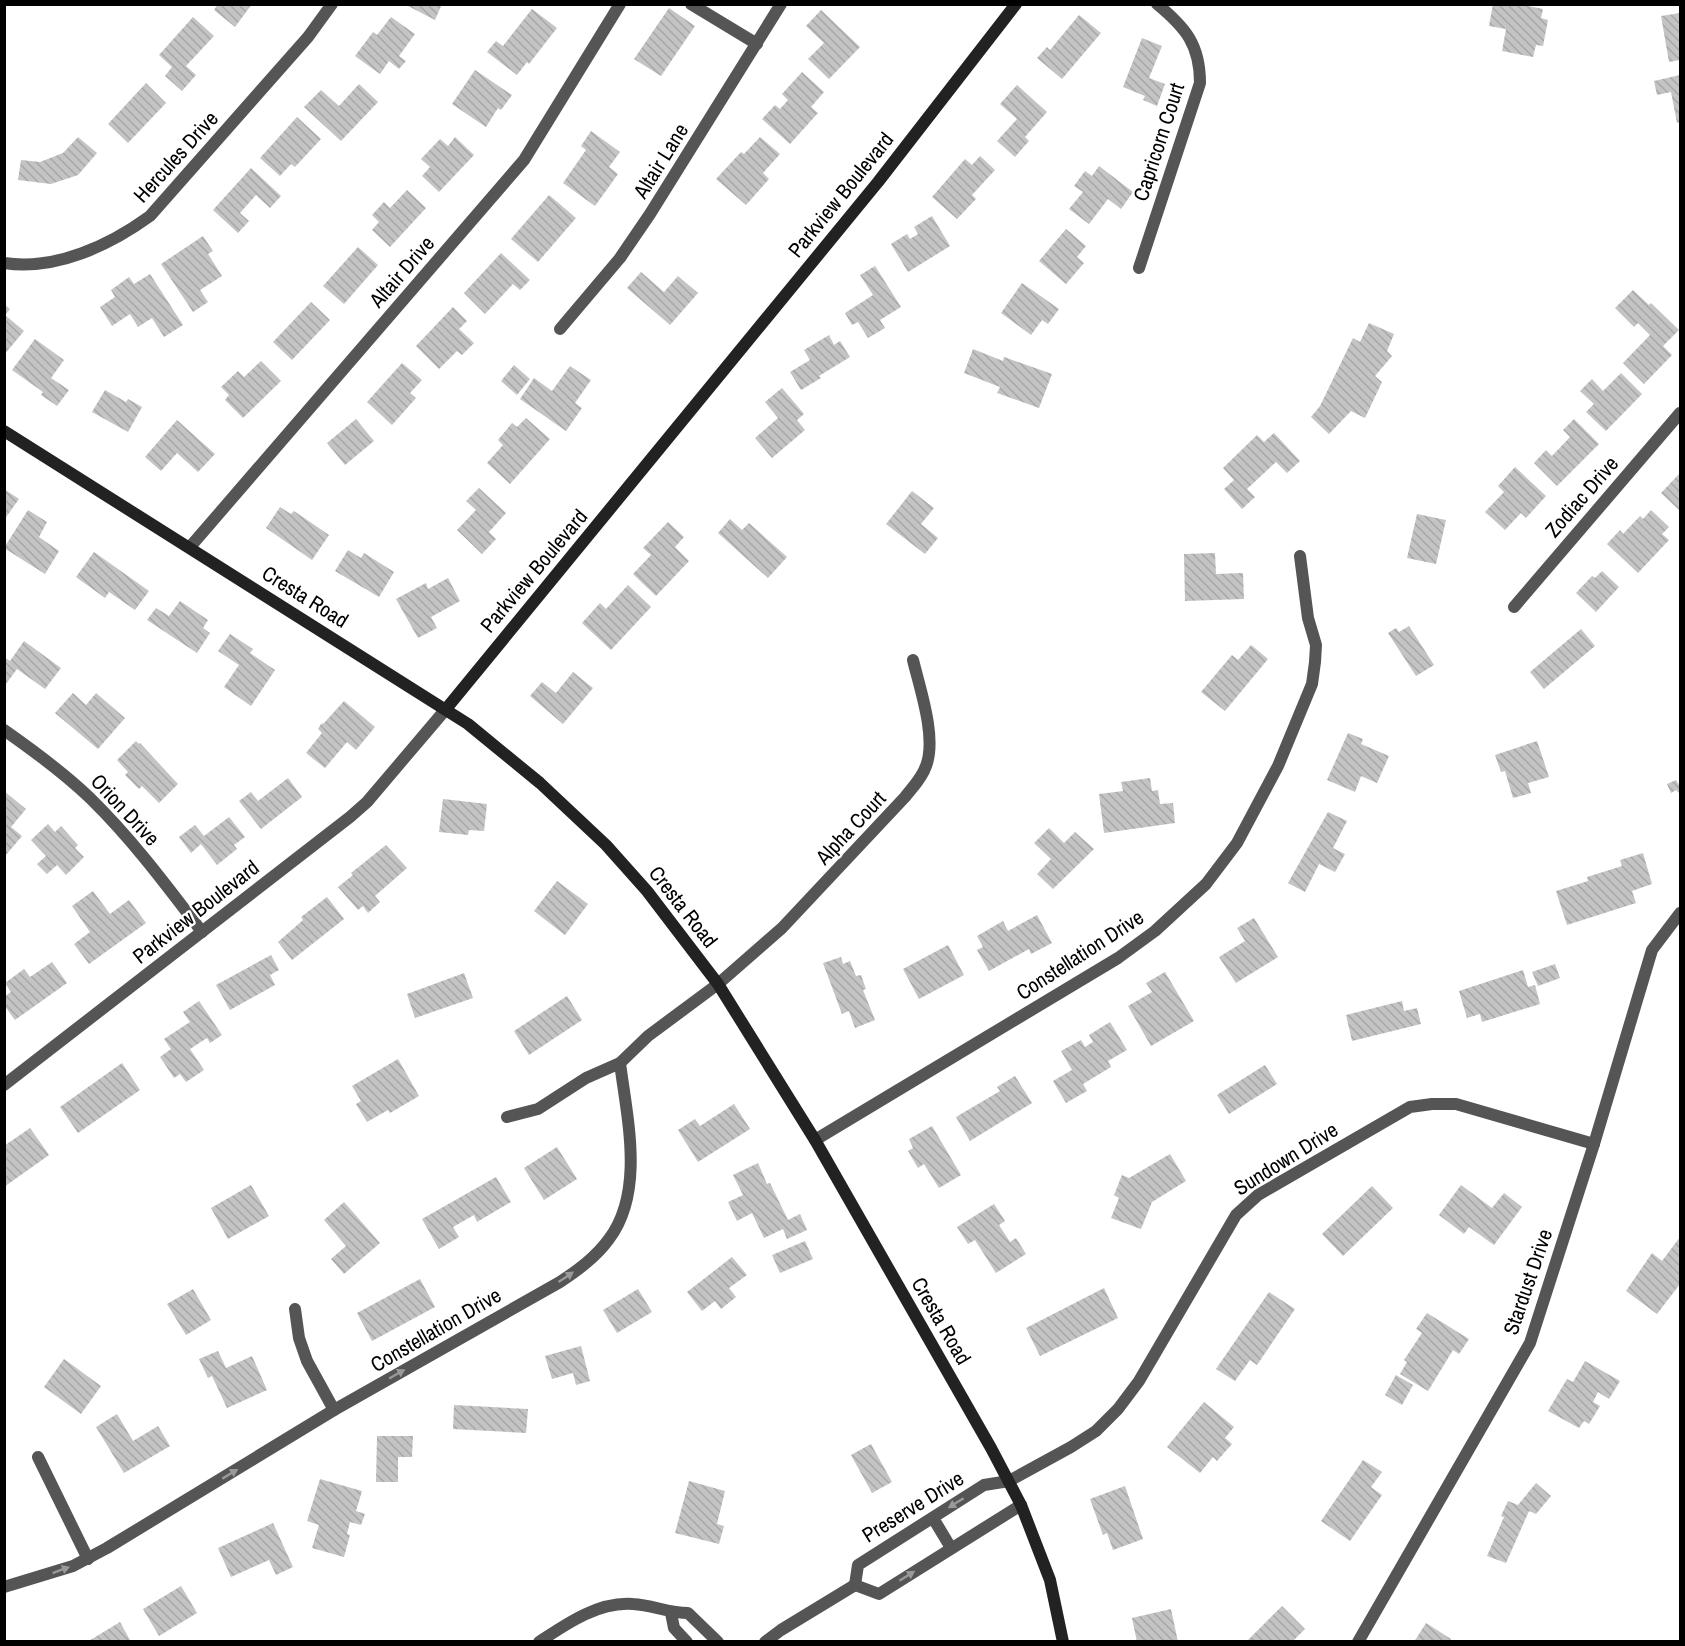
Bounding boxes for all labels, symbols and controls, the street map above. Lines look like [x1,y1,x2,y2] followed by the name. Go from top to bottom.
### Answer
[1126,79,1191,205] street label: Capricorn Court
[127,105,225,209] street label: Hercules Drive
[626,118,695,205] street label: Altair Lane
[781,126,900,263] street label: Parkview Boulevard
[362,230,441,314] street label: Altair Drive
[1538,450,1625,543] street label: Zodiac Drive
[473,503,594,639] street label: Parkview Boulevard
[257,559,354,634] street label: Cresta Road
[84,767,166,852] street label: Orion Drive
[808,784,892,872] street label: Alpha Court
[126,853,265,970] street label: Parkview Boulevard
[642,860,725,954] street label: Cresta Road
[1010,903,1149,1007] street label: Constellation Drive
[1228,1115,1343,1202] street label: Sundown Drive
[1496,1225,1559,1339] street label: Stardust Drive
[558,1271,574,1283] one-way arrow
[905,1272,978,1370] street label: Cresta Road
[365,1280,506,1379] street label: Constellation Drive
[389,1370,406,1380] one-way arrow
[856,1464,969,1549] street label: Preserve Drive
[222,1468,238,1479] one-way arrow
[948,1498,964,1509] one-way arrow
[52,1565,70,1575] one-way arrow
[899,1571,915,1582] one-way arrow

